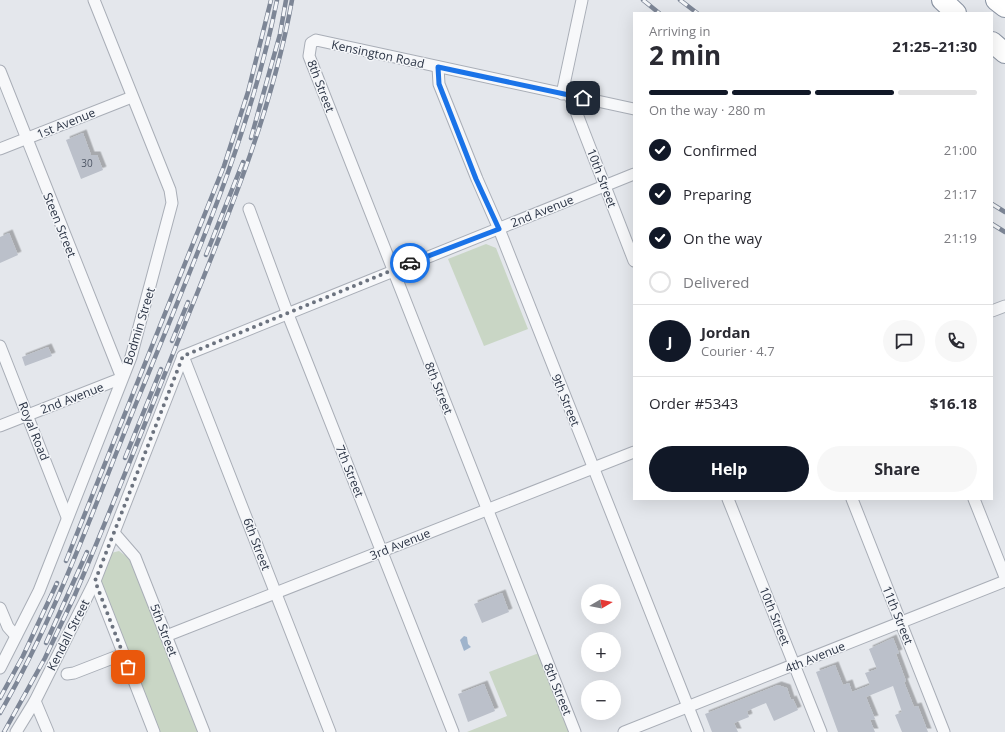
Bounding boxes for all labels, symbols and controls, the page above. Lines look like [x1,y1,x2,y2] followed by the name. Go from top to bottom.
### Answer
[649,22,711,40] text: Arriving in
[330,36,426,72] street label: Kensington Road
[892,36,977,56] text: 21:25–21:30
[649,37,721,73] text: 2 min
[303,57,339,115] street label: 8th Street
[566,81,600,115] pin
[572,87,594,109] icon: home
[649,101,765,119] text: On the way · 280 m
[34,103,98,142] street label: 1st Avenue
[649,139,671,161] icon: check
[683,140,757,160] text: Confirmed
[944,141,977,159] text: 21:00
[583,146,621,210] street label: 10th Street
[81,156,93,170] house number: 30
[649,183,671,205] icon: check
[683,184,751,204] text: Preparing
[944,185,977,203] text: 21:17
[39,190,81,260] street label: Steen Street
[508,191,576,231] street label: 2nd Avenue
[649,227,671,249] icon: check
[683,228,762,248] text: On the way
[944,229,977,247] text: 21:19
[390,243,430,283] courier
[399,252,421,274] icon: car
[683,272,750,292] text: Delivered
[119,285,159,367] street label: Bodmin Street
[883,320,925,362] button: chat
[935,320,977,362] button: phone
[701,322,750,342] text: Jordan
[668,331,672,351] text: J
[701,342,775,360] text: Courier · 4.7
[421,359,457,417] street label: 8th Street
[548,371,584,429] street label: 9th Street
[38,378,106,418] street label: 2nd Avenue
[649,393,738,413] text: Order #5343
[930,393,977,413] text: $16.18
[14,399,54,463] street label: Royal Road
[332,442,368,500] street label: 7th Street
[649,446,809,492] button: Help
[817,446,977,492] button: Share
[239,515,275,573] street label: 6th Street
[367,524,433,564] street label: 3rd Avenue
[879,583,917,647] street label: 11th Street
[581,584,621,624] north arrow
[581,584,621,720] map controls
[756,584,794,648] street label: 10th Street
[43,596,93,674] street label: Kendall Street
[146,601,182,659] street label: 5th Street
[581,632,621,672] button: +
[782,637,848,677] street label: 4th Avenue
[111,650,145,684] pin
[117,656,139,678] icon: bag
[540,660,576,718] street label: 8th Street
[581,680,621,720] button: −

